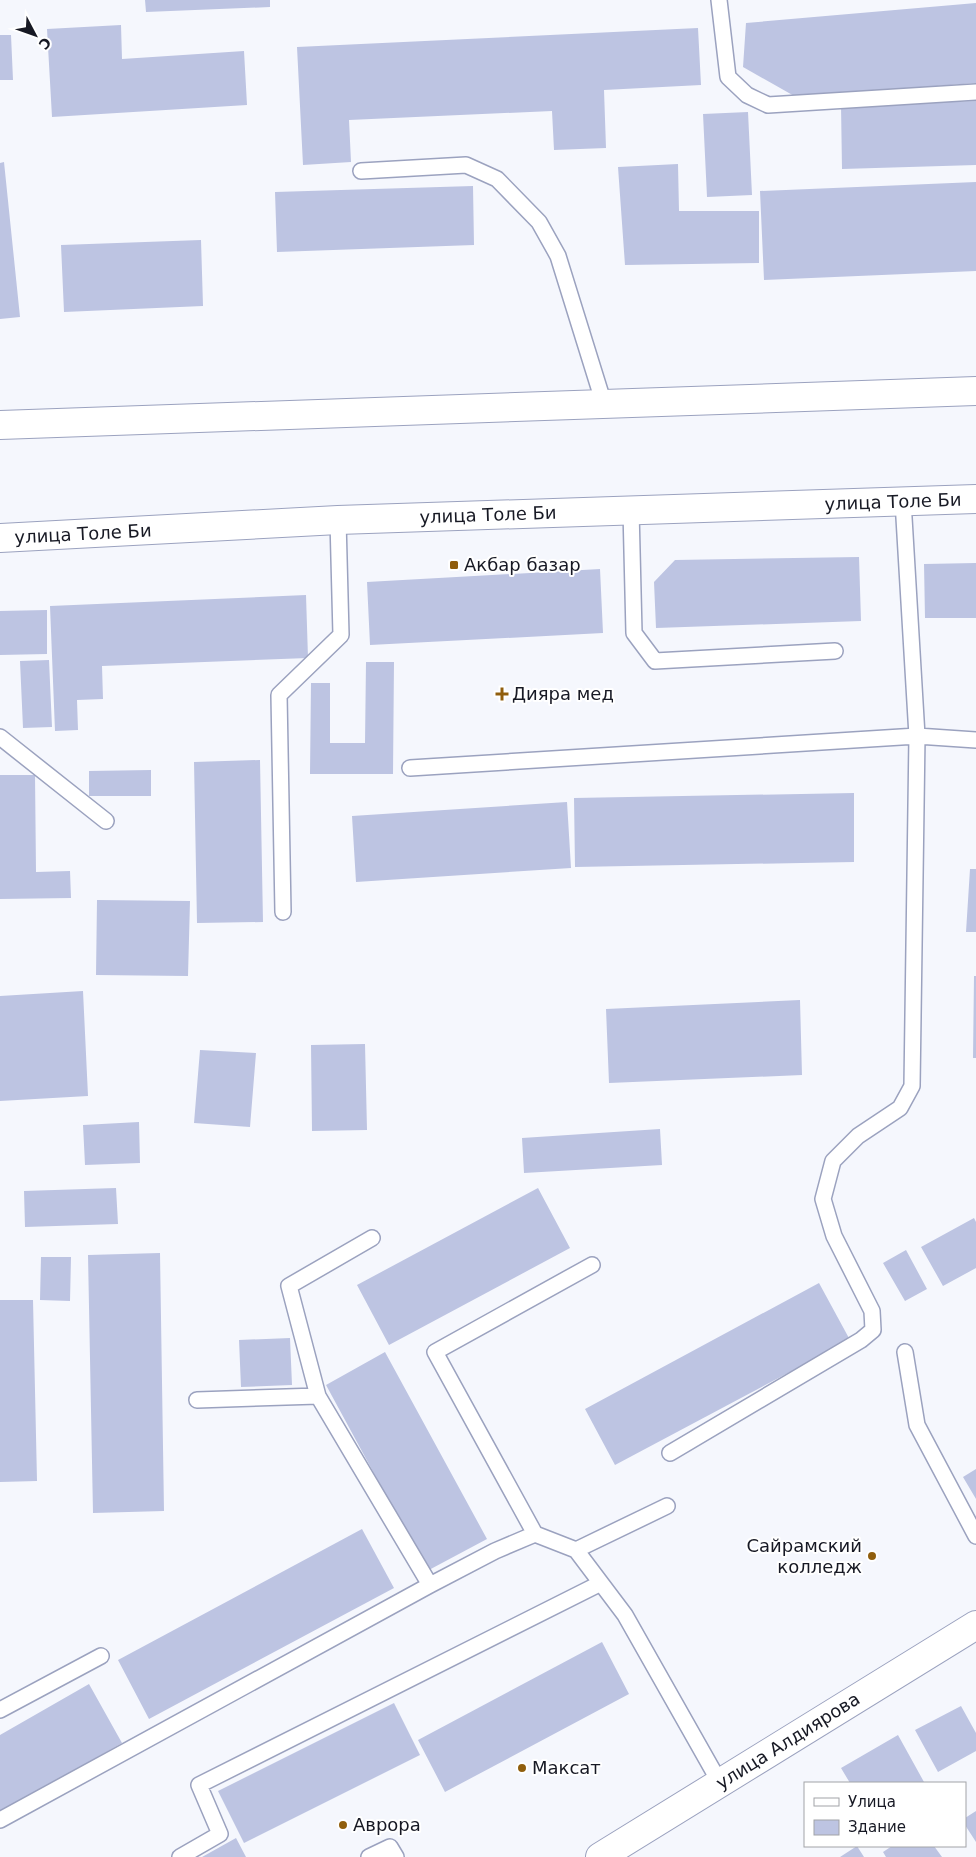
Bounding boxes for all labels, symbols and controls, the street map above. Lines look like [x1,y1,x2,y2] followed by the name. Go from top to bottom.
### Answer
[10,10,60,60] north arrow
[35,34,54,53] text: С
[824,489,962,514] street label: улица Толе Би
[419,502,557,527] street label: улица Толе Би
[14,519,152,548] street label: улица Толе Би
[464,554,581,575] place label: Акбар базар
[448,559,460,571] marker: Акбар базар
[512,683,614,704] place label: Дияра мед
[496,688,508,700] marker: Дияра мед
[747,1535,862,1577] place label: Сайрамский колледж
[866,1550,878,1562] marker: Сайрамский колледж
[712,1688,864,1793] street label: улица Алдиярова
[532,1757,601,1778] place label: Максат
[516,1762,528,1774] marker: Максат
[804,1782,966,1847] legend
[848,1793,896,1811] text: Улица
[353,1814,421,1835] place label: Аврора
[848,1818,906,1836] text: Здание
[337,1819,349,1831] marker: Аврора

